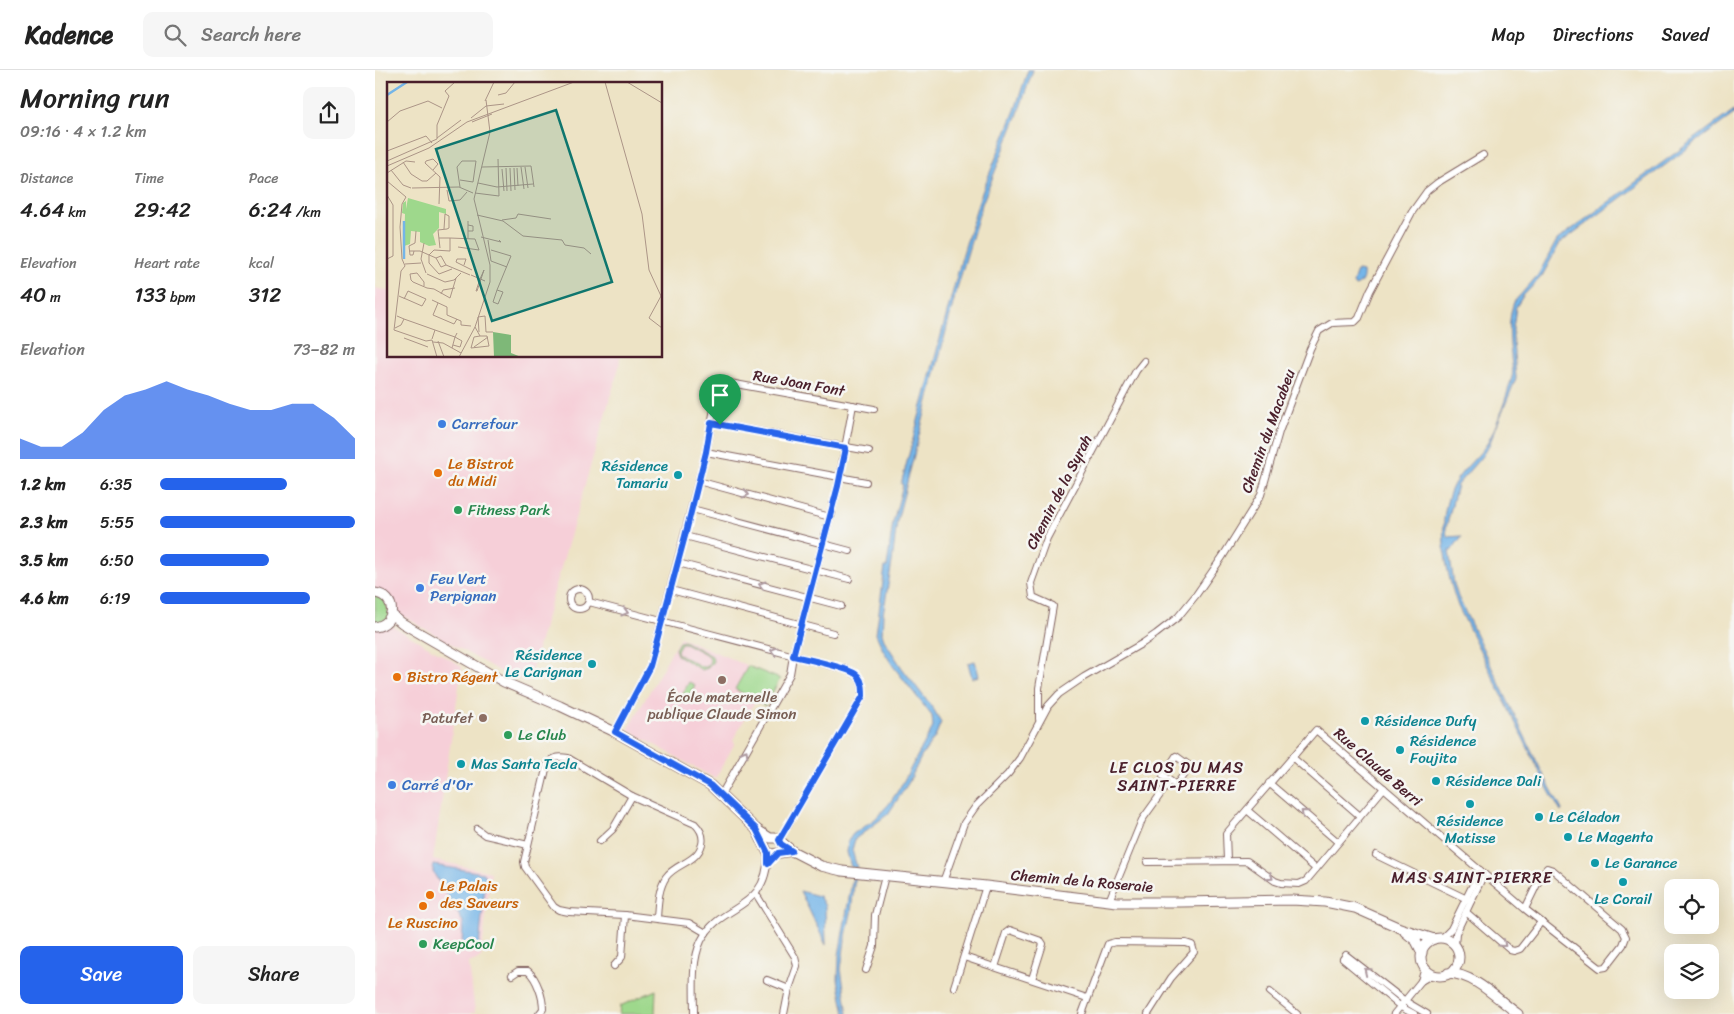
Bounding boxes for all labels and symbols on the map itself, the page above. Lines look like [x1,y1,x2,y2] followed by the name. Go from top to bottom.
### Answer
[387,82,663,358] inset map
[751,362,848,404] street label: Rue Joan Font
[1233,365,1303,497] street label: Chemin du Macabeu
[699,374,741,425] pin
[452,411,518,437] place label: Carrefour
[436,418,448,430] marker: Carrefour
[1019,430,1099,554] street label: Chemin de la Syrah
[448,451,514,494] place label: Le Bistrot du Midi
[602,453,668,496] place label: Résidence Tamariu
[432,467,444,479] marker: Le Bistrot du Midi
[672,469,684,481] marker: Résidence Tamariu
[741,488,750,499] one-way arrow
[468,497,550,523] place label: Fitness Park
[452,504,464,516] marker: Fitness Park
[430,566,496,609] place label: Feu Vert Perpignan
[758,581,766,591] one-way arrow
[414,582,426,594] marker: Feu Vert Perpignan
[621,606,629,616] one-way arrow
[505,642,582,685] place label: Résidence Le Carignan
[770,646,779,657] one-way arrow
[586,658,598,670] marker: Résidence Le Carignan
[407,664,498,690] place label: Bistro Régent
[391,671,403,683] marker: Bistro Régent
[716,674,728,686] marker: École maternelle publique Claude Simon
[647,684,796,727] place label: École maternelle publique Claude Simon
[422,705,474,731] place label: Patufet
[1375,708,1477,734] place label: Résidence Dufy
[477,712,489,724] marker: Patufet
[1359,715,1371,727] marker: Résidence Dufy
[1328,721,1429,814] street label: Rue Claude Berri
[518,722,566,748] place label: Le Club
[1410,728,1476,771] place label: Résidence Foujita
[502,729,514,741] marker: Le Club
[1394,744,1406,756] marker: Résidence Foujita
[739,750,749,759] one-way arrow
[471,751,578,777] place label: Mas Santa Tecla
[1110,753,1244,800] district label: LE CLOS DU MAS SAINT-PIERRE
[455,758,467,770] marker: Mas Santa Tecla
[1446,768,1542,794] place label: Résidence Dali
[402,772,473,798] place label: Carré d'Or
[1430,775,1442,787] marker: Résidence Dali
[386,779,398,791] marker: Carré d'Or
[1464,798,1476,810] marker: Résidence Matisse
[1549,804,1620,830] place label: Le Céladon
[1437,808,1503,851] place label: Résidence Matisse
[1300,809,1309,818] one-way arrow
[1533,811,1545,823] marker: Le Céladon
[1578,824,1654,850] place label: Le Magenta
[1562,831,1574,843] marker: Le Magenta
[1605,850,1678,876] place label: Le Garance
[1589,857,1601,869] marker: Le Garance
[1010,862,1154,900] street label: Chemin de la Roseraie
[1391,863,1553,892] district label: MAS SAINT-PIERRE
[1264,871,1274,880] one-way arrow
[440,873,519,916] place label: Le Palais des Saveurs
[1617,876,1629,888] marker: Le Corail
[1594,886,1653,912] place label: Le Corail
[424,889,436,901] marker: Le Palais des Saveurs
[417,900,429,912] marker: Le Ruscino
[388,910,458,936] place label: Le Ruscino
[433,931,495,957] place label: KeepCool
[417,938,429,950] marker: KeepCool
[1497,938,1506,947] one-way arrow
[1364,968,1373,976] one-way arrow

